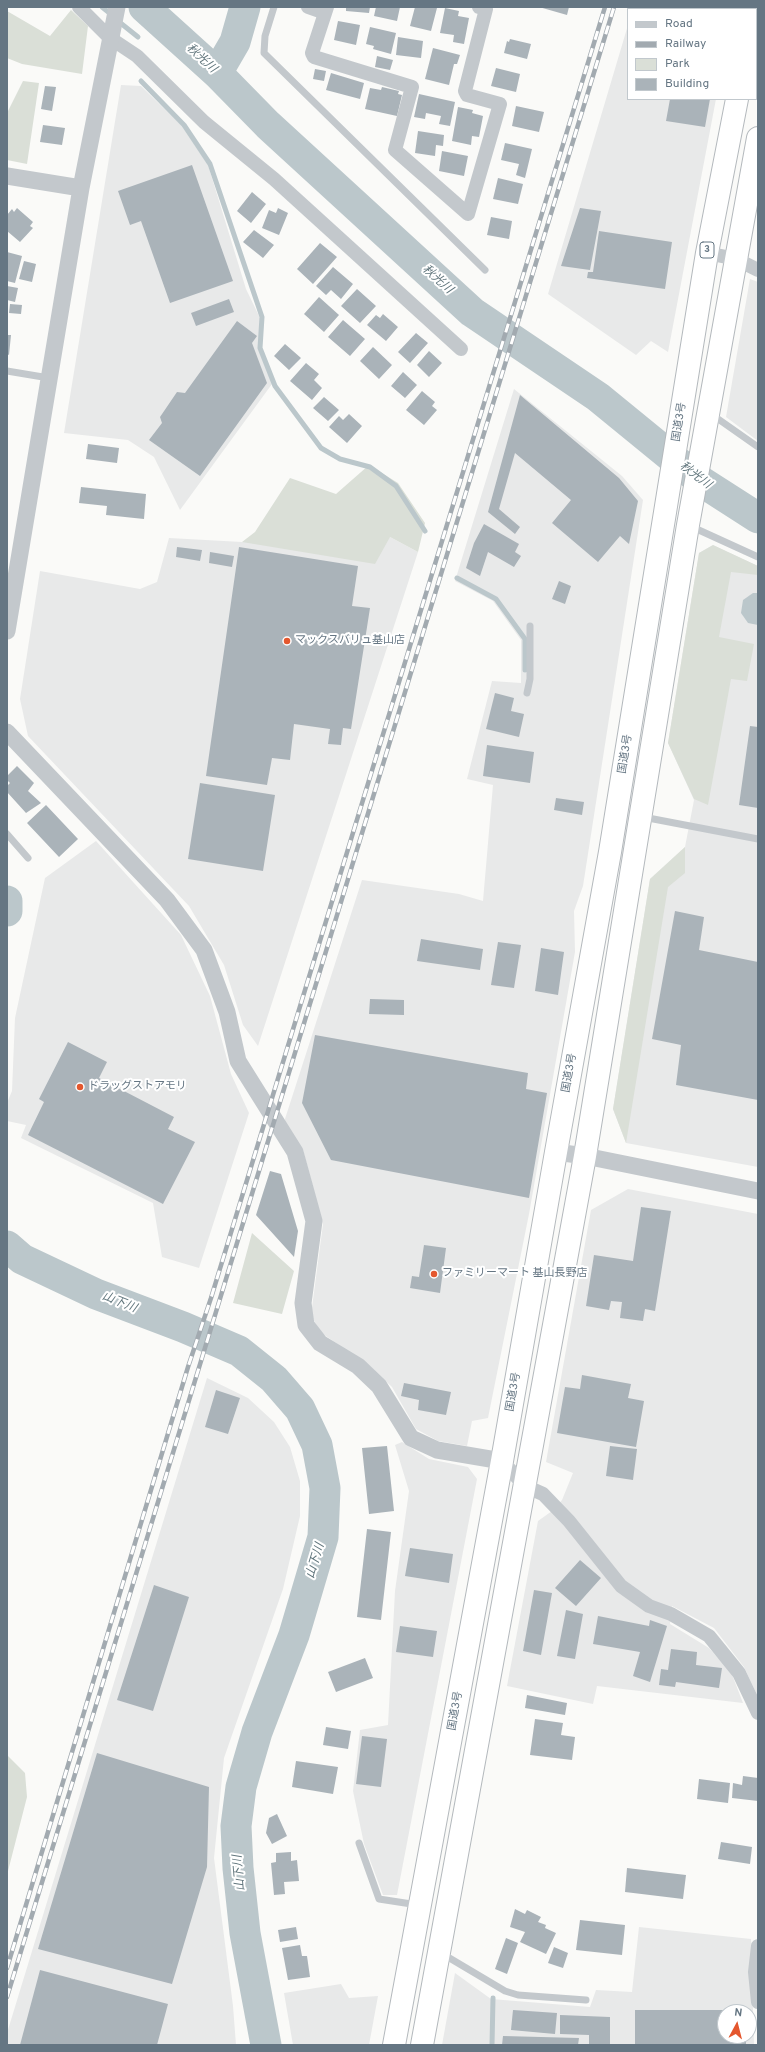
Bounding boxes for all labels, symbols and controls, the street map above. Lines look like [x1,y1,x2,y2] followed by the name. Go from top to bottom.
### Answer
[627,8,757,100] legend
[665,16,693,32] text: Road
[665,36,706,52] text: Railway
[183,41,219,77] water label: 秋光川
[665,56,690,72] text: Park
[665,76,709,92] text: Building
[700,242,714,258] road number: 3
[419,263,455,297] water label: 秋光川
[670,401,690,443] street label: 国道3号
[676,459,714,493] water label: 秋光川
[295,634,405,648] place label: マックスバリュ基山店
[282,636,292,646] marker: マックスバリュ基山店
[616,733,636,775] street label: 国道3号
[560,1052,580,1094] street label: 国道3号
[88,1080,187,1094] place label: ドラッグストアモリ
[75,1082,85,1092] marker: ドラッグストアモリ
[442,1267,588,1281] place label: ファミリーマート 基山長野店
[429,1269,439,1279] marker: ファミリーマート 基山長野店
[100,1290,138,1316] water label: 山下川
[504,1371,524,1413] street label: 国道3号
[304,1542,328,1580] water label: 山下川
[446,1690,466,1732] street label: 国道3号
[231,1854,249,1892] water label: 山下川
[717,2004,757,2044] north arrow
[734,2006,743,2021] text: N

